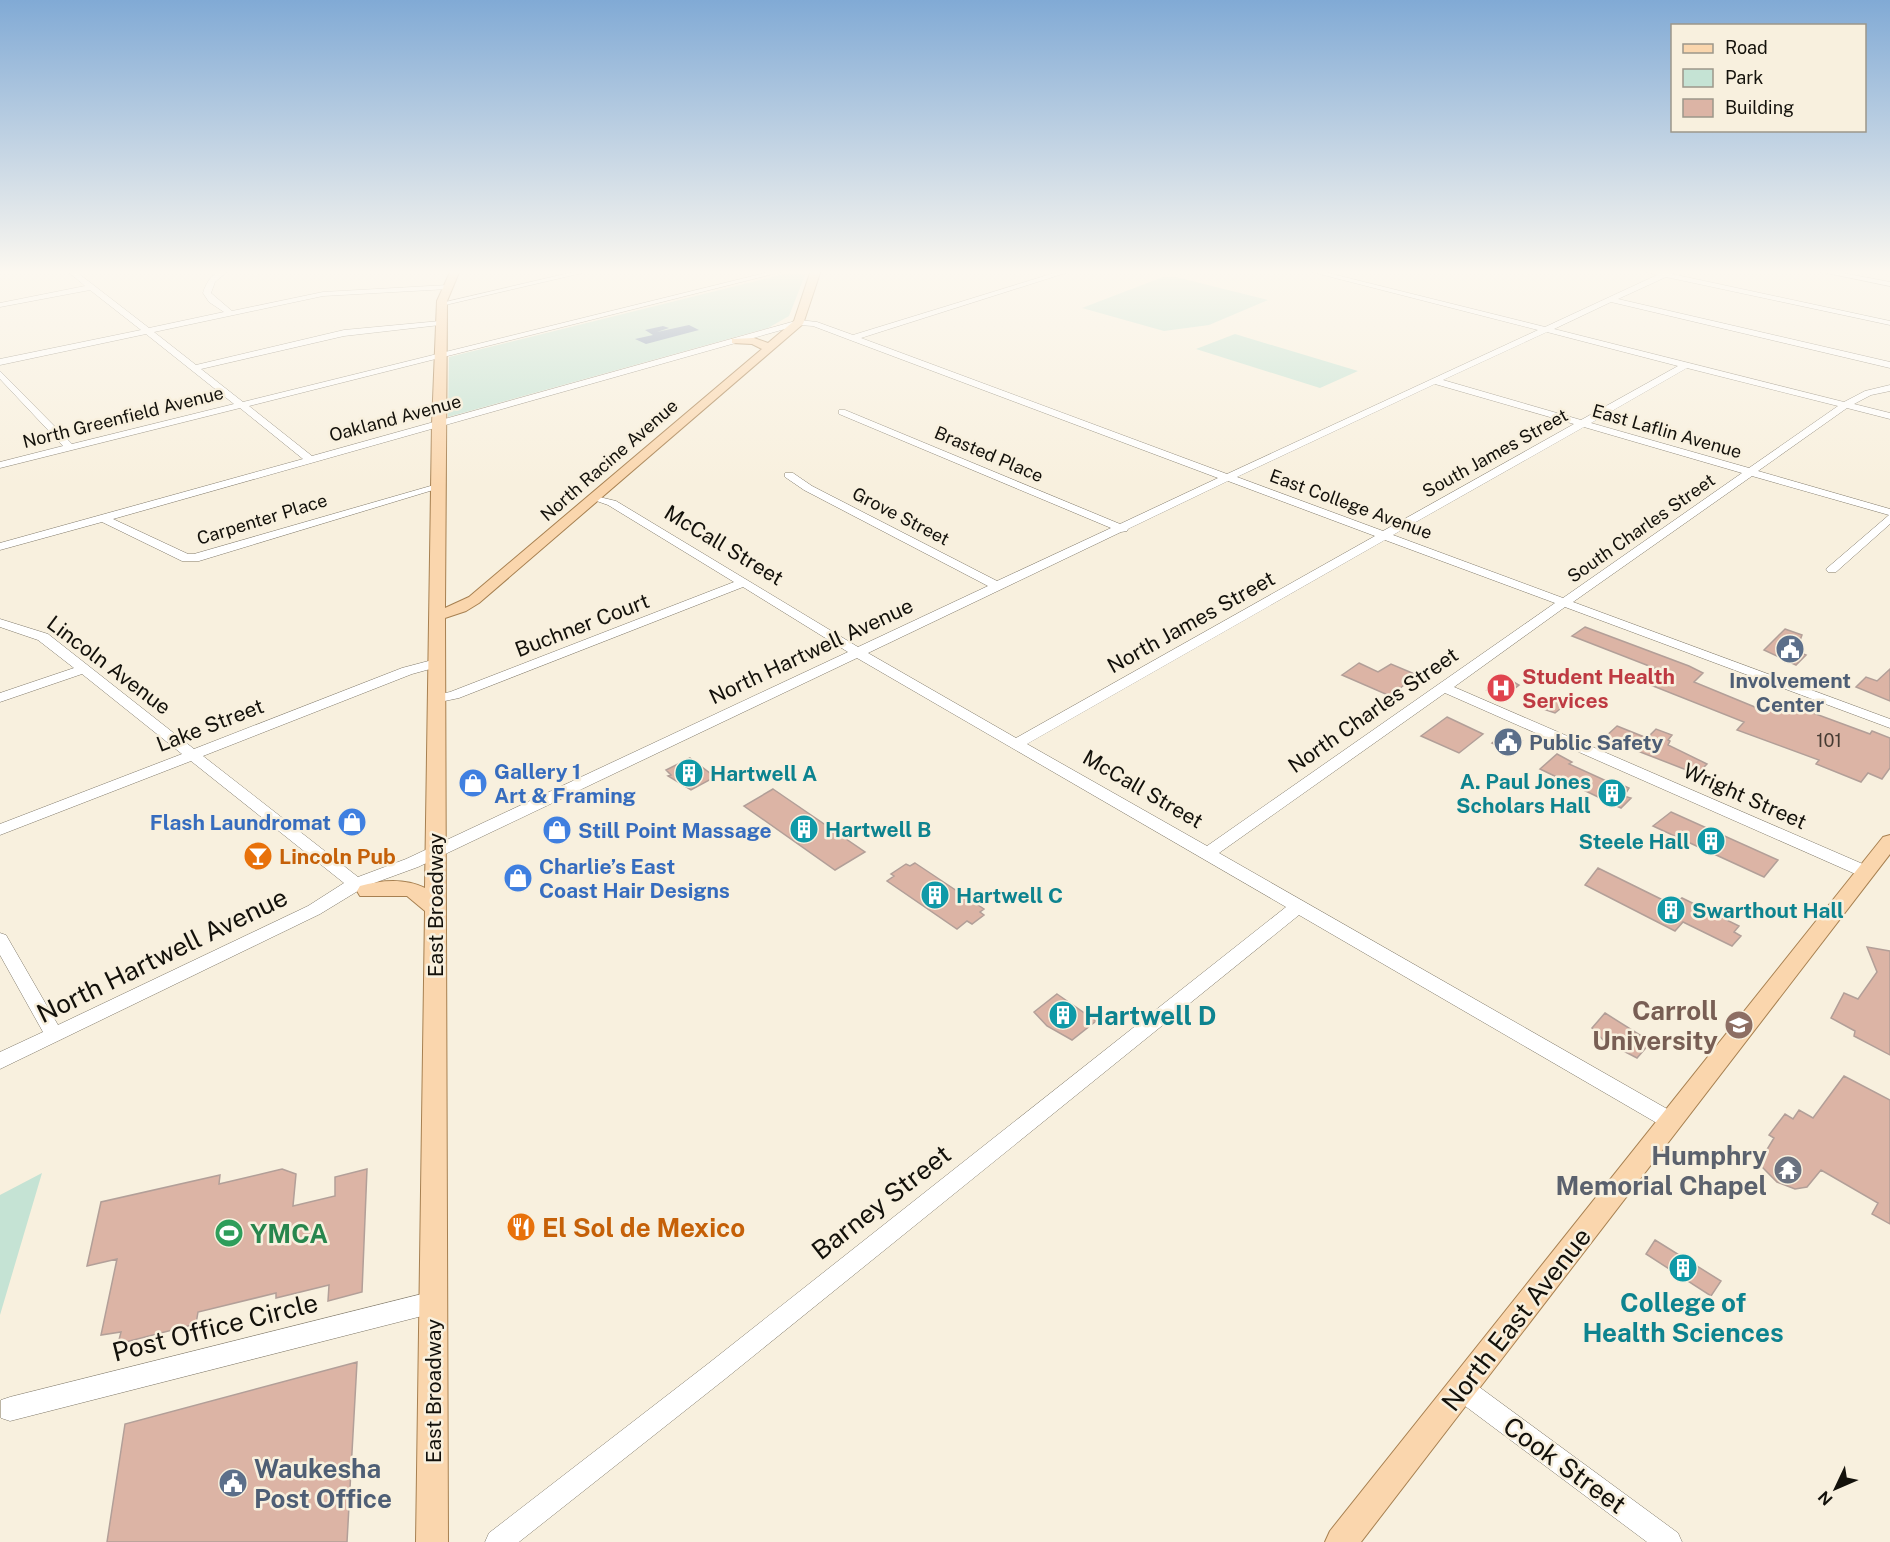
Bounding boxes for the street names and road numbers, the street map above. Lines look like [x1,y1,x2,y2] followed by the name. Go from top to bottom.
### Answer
[20,382,226,452] street label: North Greenfield Avenue
[327,390,463,446] street label: Oakland Avenue
[536,395,682,525] street label: North Racine Avenue
[1590,400,1744,462] street label: East Laflin Avenue
[1419,404,1571,502] street label: South James Street
[931,422,1047,486] street label: Brasted Place
[1267,465,1435,543] street label: East College Avenue
[1563,469,1719,587] street label: South Charles Street
[849,483,953,549] street label: Grove Street
[194,489,330,549] street label: Carpenter Place
[660,500,788,590] street label: McCall Street
[1103,566,1279,678] street label: North James Street
[511,588,653,662] street label: Buchner Court
[705,593,917,709] street label: North Hartwell Avenue
[42,610,176,720] street label: Lincoln Avenue
[1283,642,1463,778] street label: North Charles Street
[153,693,267,757] street label: Lake Street
[1078,745,1208,833] street label: McCall Street
[1679,758,1811,834] street label: Wright Street
[423,833,448,977] street label: East Broadway
[32,881,292,1029] street label: North Hartwell Avenue
[805,1138,957,1266] street label: Barney Street
[1435,1221,1597,1417] street label: North East Avenue
[109,1286,321,1368] street label: Post Office Circle
[421,1319,446,1463] street label: East Broadway
[1498,1410,1632,1520] street label: Cook Street

